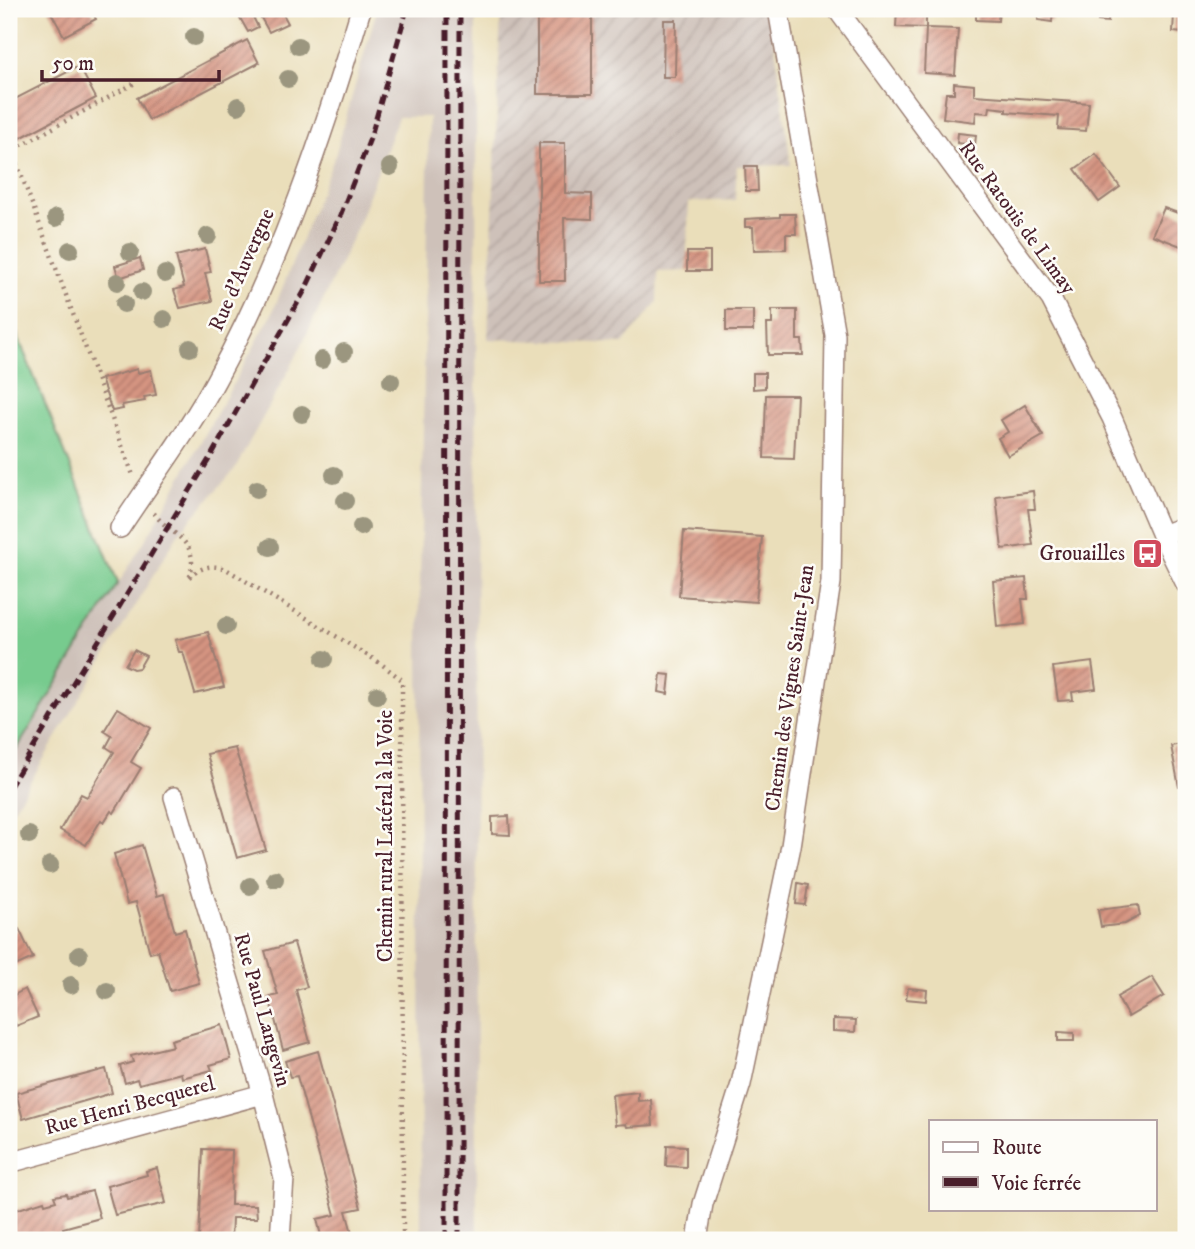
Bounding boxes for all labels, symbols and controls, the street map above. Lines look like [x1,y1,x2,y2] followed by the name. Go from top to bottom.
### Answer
[42,38,219,82] scale bar
[52,51,94,77] text: 50 m
[953,136,1082,300] street label: Rue Ratouis de Limay
[203,204,281,335] street label: Rue d'Auvergne
[1131,537,1165,571] bus stop icon: Grouailles
[1040,541,1125,567] place label: Grouailles
[760,563,820,813] street label: Chemin des Vignes Saint-Jean
[373,709,399,962] street label: Chemin rural Latéral à la Voie
[228,930,296,1090] street label: Rue Paul Langevin
[42,1071,219,1141] street label: Rue Henri Becquerel
[929,1120,1156,1210] legend
[992,1135,1042,1161] text: Route
[991,1171,1082,1197] text: Voie ferrée

